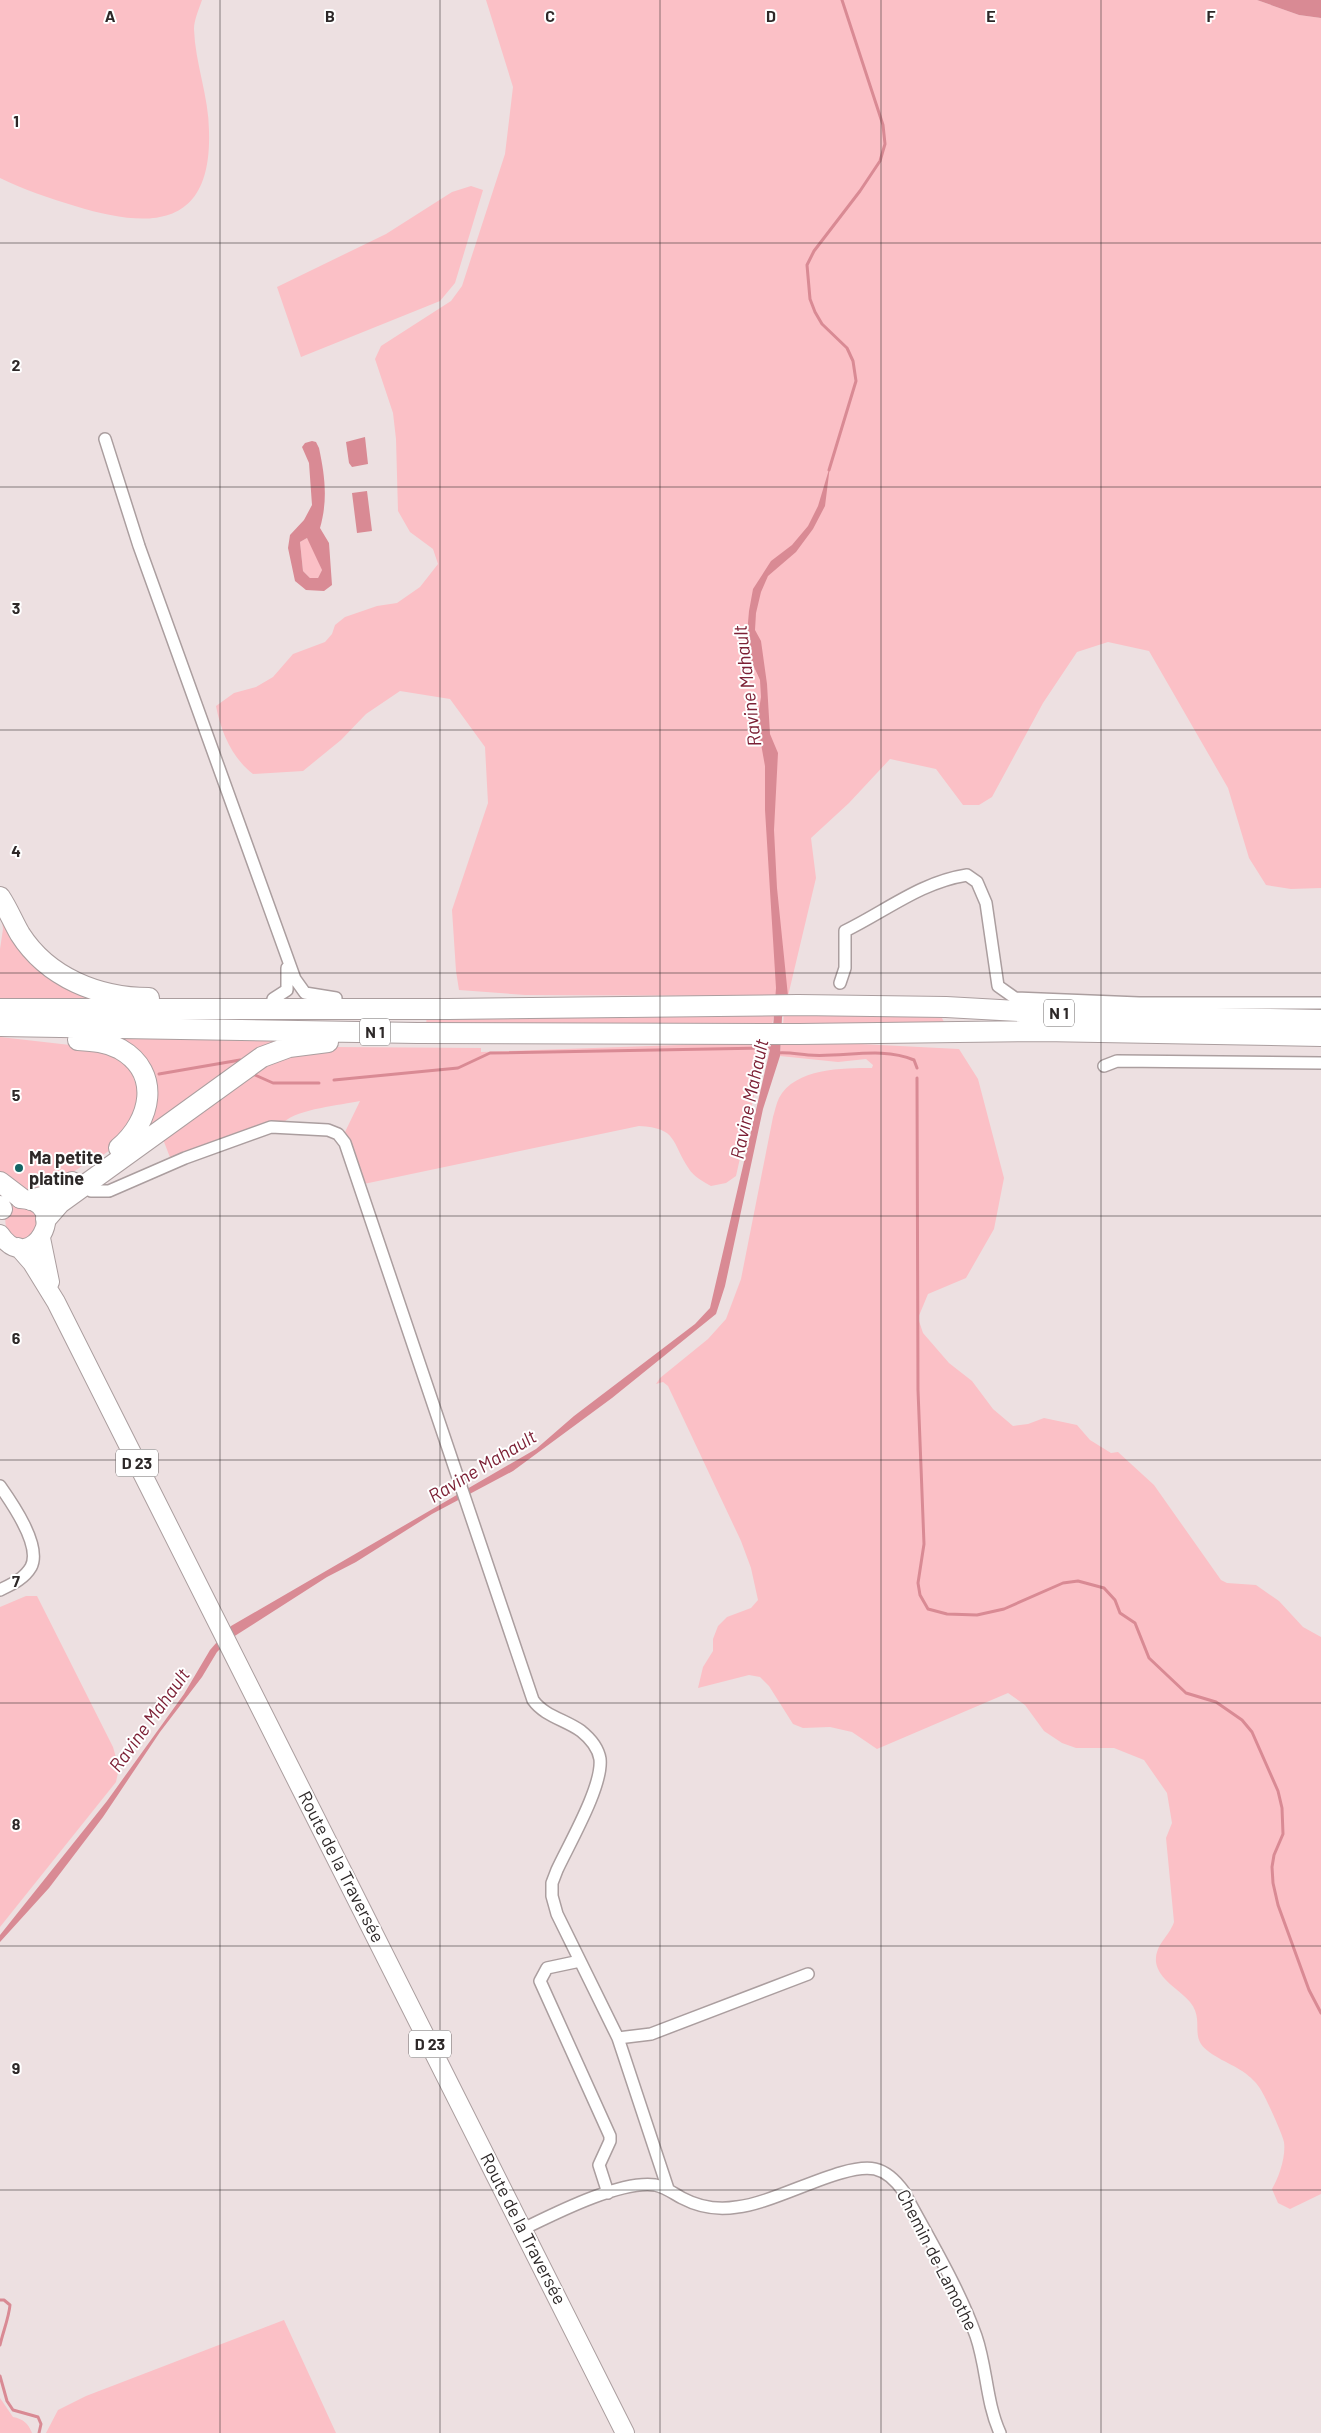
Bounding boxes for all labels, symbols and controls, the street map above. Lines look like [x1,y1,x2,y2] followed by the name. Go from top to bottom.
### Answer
[105,6,116,25] text: A
[325,6,335,25] text: B
[545,6,555,25] text: C
[766,6,776,25] text: D
[986,6,996,25] text: E
[1207,6,1216,25] text: F
[13,111,19,130] text: 1
[12,355,21,374] text: 2
[12,598,20,617] text: 3
[728,624,765,748] water label: Ravine Mahault
[11,841,21,860] text: 4
[1044,1000,1074,1026] road number: N 1
[360,1019,390,1046] road number: N 1
[725,1036,773,1161] water label: Ravine Mahault
[12,1085,21,1104] text: 5
[29,1146,103,1189] place label: Ma petite platine
[13,1162,25,1174] marker: Ma petite platine
[12,1328,21,1347] text: 6
[423,1424,540,1507] water label: Ravine Mahault
[116,1450,158,1476] road number: D 23
[12,1571,20,1590] text: 7
[103,1663,194,1776] water label: Ravine Mahault
[294,1787,390,1946] street label: Route de la Traversée
[12,1814,21,1833] text: 8
[409,2030,451,2058] road number: D 23
[12,2058,20,2077] text: 9
[476,2149,572,2308] street label: Route de la Traversée
[893,2185,983,2334] street label: Chemin de Lamothe

